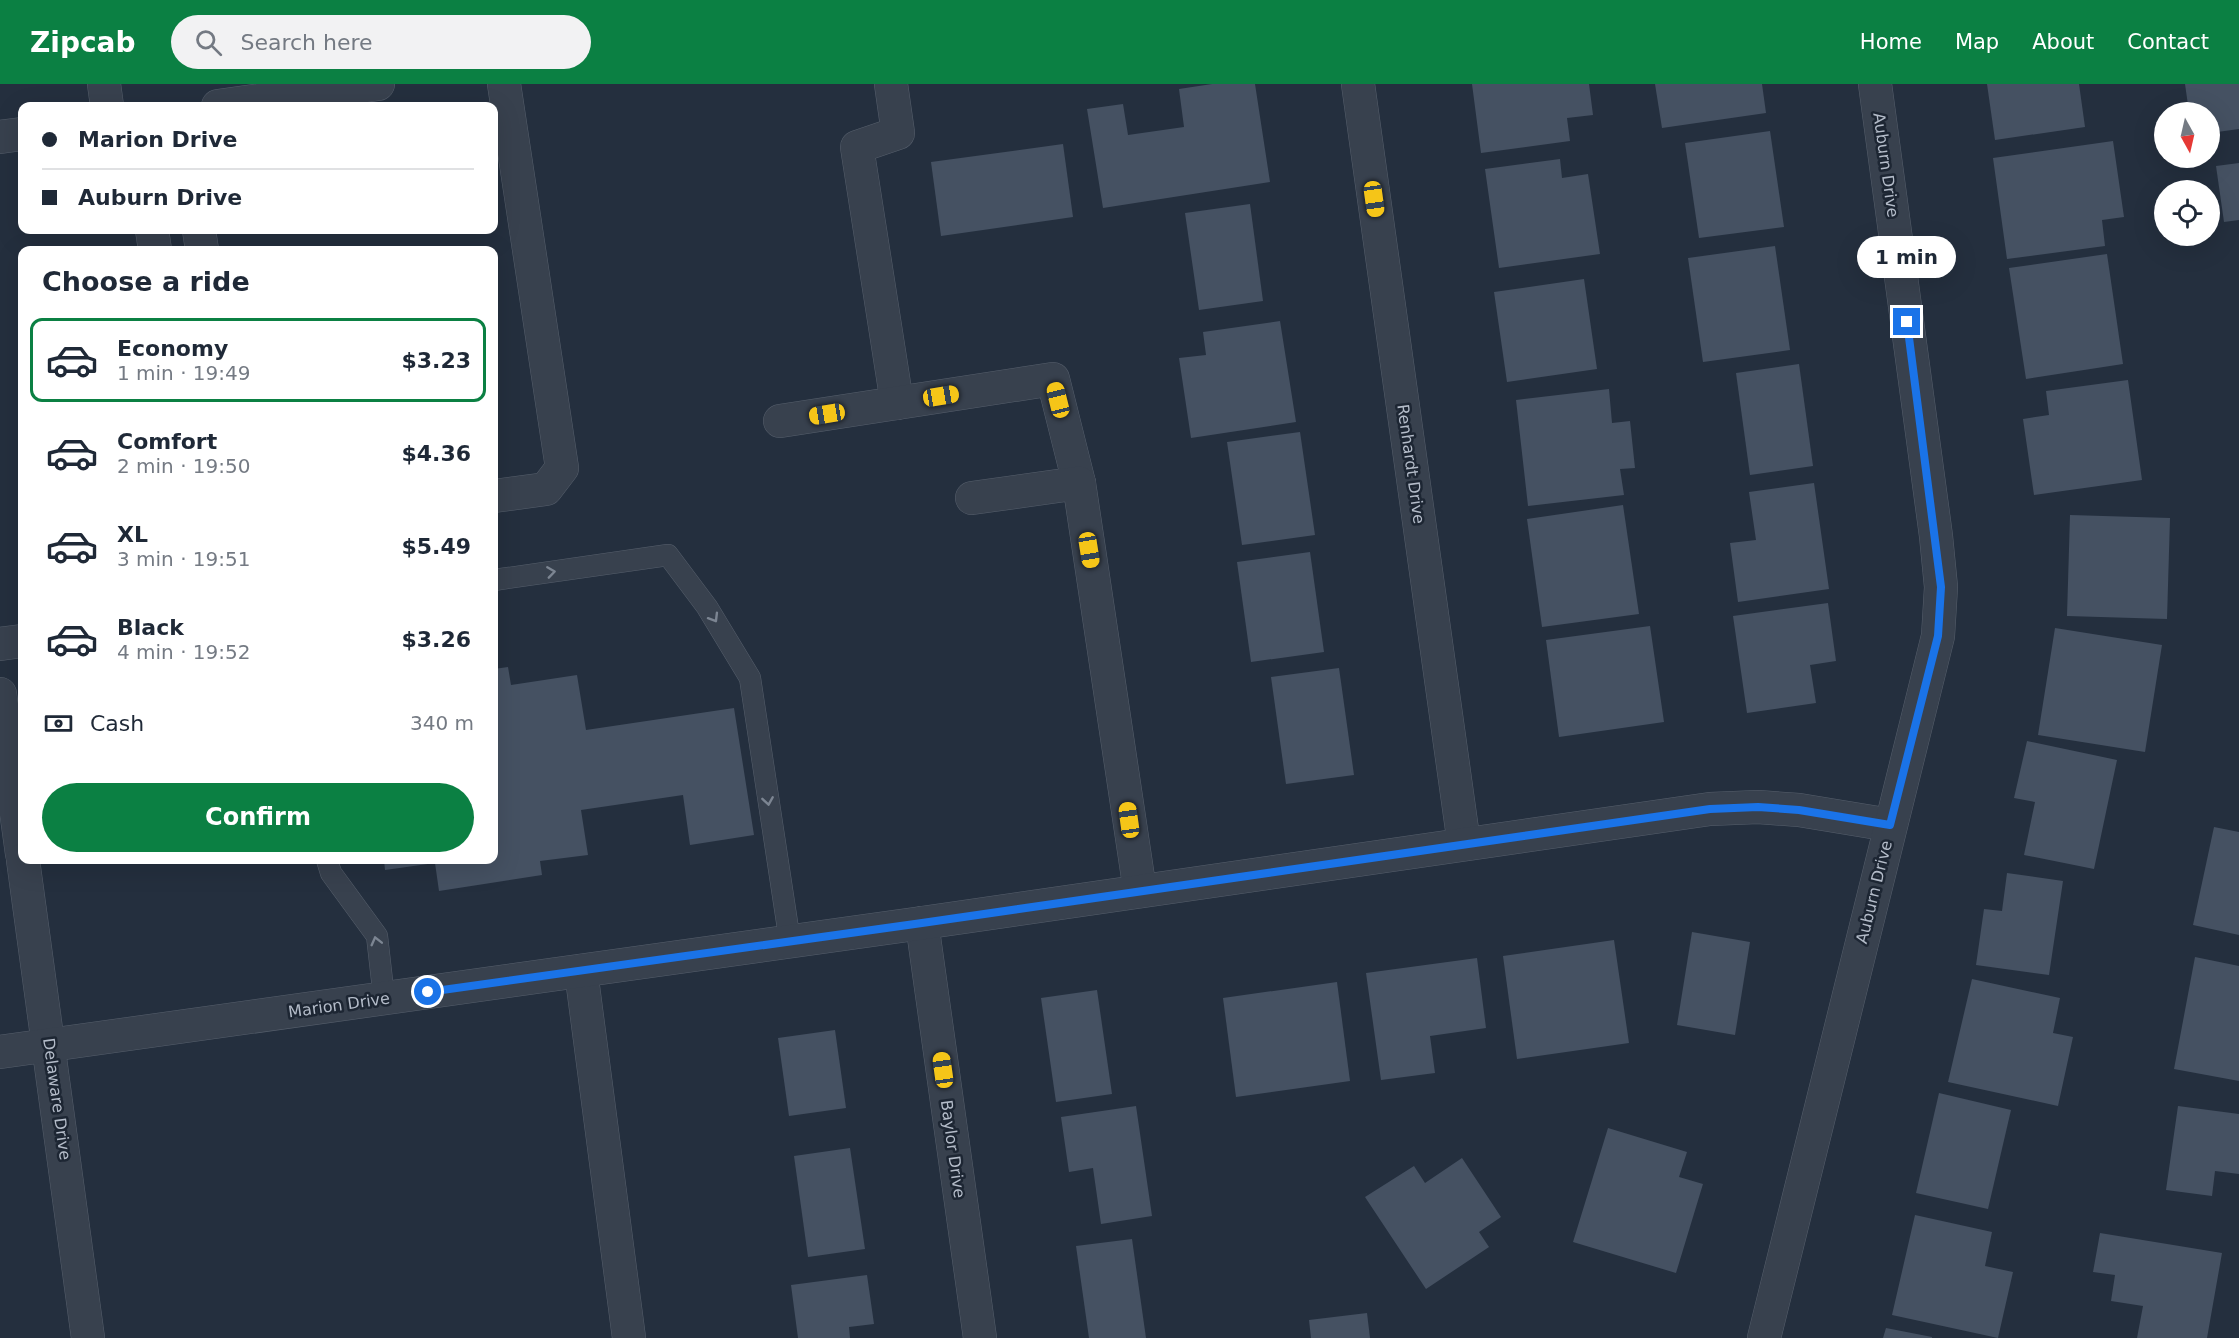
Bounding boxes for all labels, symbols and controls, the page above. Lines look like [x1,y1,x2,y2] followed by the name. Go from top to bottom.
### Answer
[171,15,591,69] search box
[30,26,135,59] text: Zipcab
[192,26,225,59] icon: search
[240,30,373,55] text: Search here
[1860,30,1922,54] text: Home
[1955,30,1999,54] text: Map
[2032,30,2094,54] text: About
[2127,30,2209,54] text: Contact
[2154,102,2220,168] north arrow
[2154,102,2220,246] map controls
[1869,111,1903,219] street label: Auburn Drive
[78,127,237,152] text: Marion Drive
[1363,180,1385,218] car
[2154,180,2220,246] button: locate
[78,185,242,210] text: Auburn Drive
[1858,235,1956,277] callout: 1 min
[1875,245,1938,269] text: 1 min
[42,266,250,297] text: Choose a ride
[1893,308,1920,335] route end
[45,333,99,387] icon: car
[117,336,228,361] text: Economy
[401,348,471,373] text: $3.23
[117,361,251,385] text: 1 min · 19:49
[1045,380,1071,420] car
[922,384,960,408] car
[808,402,846,426] car
[1393,403,1429,525] street label: Renhardt Drive
[45,426,99,480] icon: car
[117,429,217,454] text: Comfort
[401,441,471,466] text: $4.36
[117,454,251,478] text: 2 min · 19:50
[45,519,99,573] icon: car
[117,522,148,547] text: XL
[1077,531,1101,569] car
[401,534,471,559] text: $5.49
[117,547,251,571] text: 3 min · 19:51
[547,566,556,578] one-way arrow
[45,612,99,666] icon: car
[706,612,718,622] one-way arrow
[117,615,184,640] text: Black
[401,627,471,652] text: $3.26
[117,640,251,664] text: 4 min · 19:52
[42,707,75,740] icon: cash
[90,711,144,736] text: Cash
[410,711,474,735] text: 340 m
[42,783,474,852] button: Confirm
[762,797,774,806] one-way arrow
[1118,801,1140,839] car
[1852,838,1896,946] street label: Auburn Drive
[370,936,383,946] one-way arrow
[414,978,441,1005] route start
[287,988,391,1022] street label: Marion Drive
[39,1037,75,1161] street label: Delaware Drive
[932,1051,954,1089] car
[937,1099,969,1199] street label: Baylor Drive

